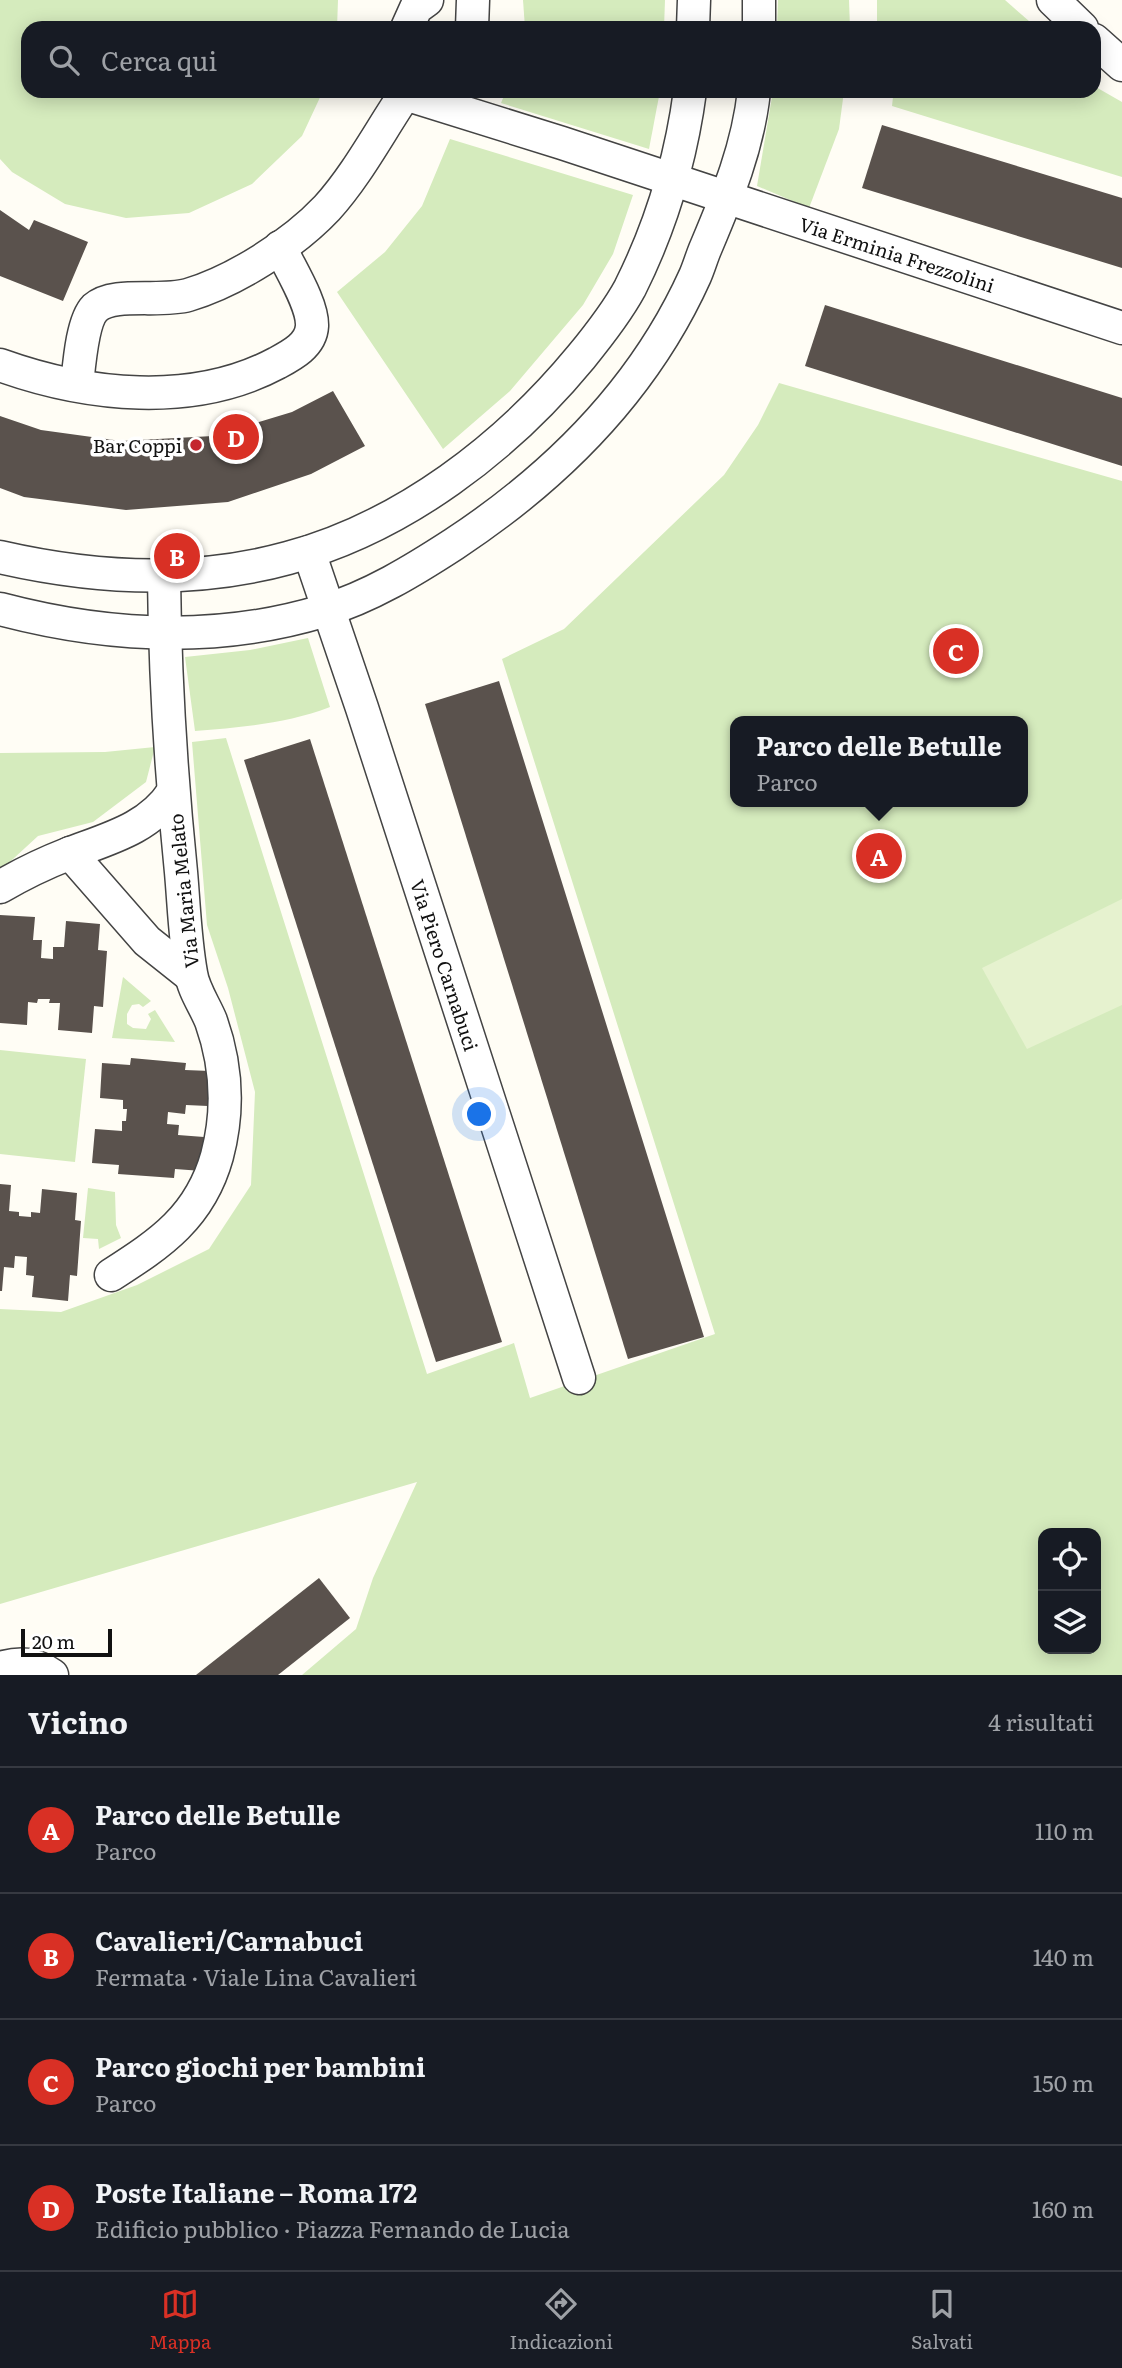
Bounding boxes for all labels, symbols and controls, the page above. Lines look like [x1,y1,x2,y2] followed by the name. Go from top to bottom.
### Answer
[21,21,1101,98] search box
[101,40,217,79] text: Cerca qui
[45,41,83,79] icon: search
[796,209,998,299] street label: Via Erminia Frezzolini
[213,411,259,463] pin: D
[93,431,182,459] place label: Bar Coppi
[188,437,204,453] marker: Bar Coppi
[154,530,200,582] pin: B
[933,625,979,677] pin: C
[730,716,1028,807] popup
[756,725,1002,764] text: Parco delle Betulle
[756,764,818,798] text: Parco
[161,812,205,970] street label: Via Maria Melato
[856,830,902,882] pin: A
[404,876,486,1054] street label: Via Piero Carnabuci
[462,1097,496,1131] your location
[1038,1528,1101,1654] map controls
[1038,1528,1101,1591] button: locate
[1038,1591,1101,1654] button: layers
[21,1626,112,1658] scale bar
[32,1627,75,1655] text: 20 m
[28,1699,128,1743] text: Vicino
[988,1704,1094,1738] text: 4 risultati
[95,1794,340,1833] text: Parco delle Betulle
[42,1813,60,1847] text: A
[1035,1813,1094,1847] text: 110 m
[95,1833,157,1867] text: Parco
[95,1920,363,1959] text: Cavalieri/Carnabuci
[43,1939,59,1973] text: B
[1033,1939,1094,1973] text: 140 m
[95,1959,417,1993] text: Fermata · Viale Lina Cavalieri
[95,2046,426,2085] text: Parco giochi per bambini
[43,2065,59,2099] text: C
[1033,2065,1094,2099] text: 150 m
[95,2085,157,2119] text: Parco
[95,2172,417,2211] text: Poste Italiane – Roma 172
[42,2191,60,2225] text: D
[1032,2191,1094,2225] text: 160 m
[95,2211,570,2245] text: Edificio pubblico · Piazza Fernando de Lucia
[149,2285,211,2355] tab: Mappa
[510,2285,613,2355] tab: Indicazioni
[911,2285,973,2355] tab: Salvati

